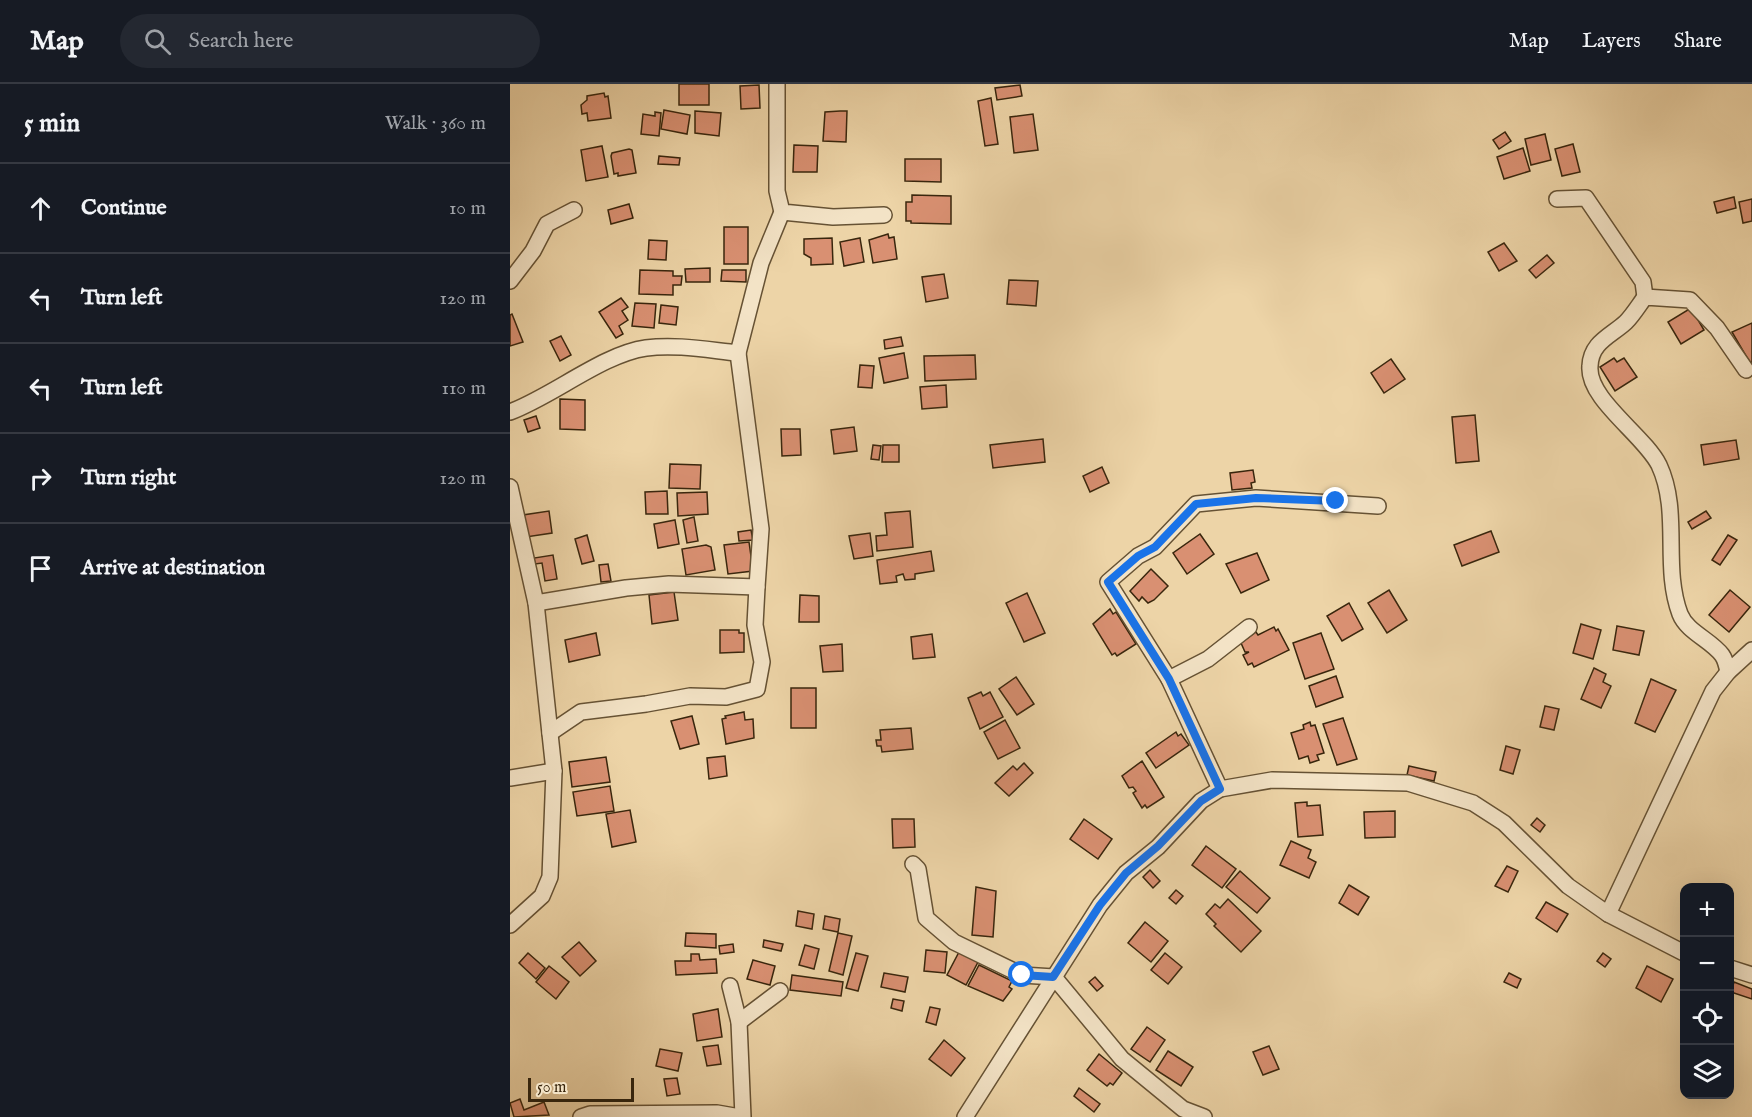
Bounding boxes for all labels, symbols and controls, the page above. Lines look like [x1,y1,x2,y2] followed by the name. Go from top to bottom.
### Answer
[120,14,540,68] search box
[30,24,84,59] text: Map
[141,25,174,58] icon: search
[189,27,293,55] text: Search here
[1509,28,1549,55] text: Map
[1582,28,1641,55] text: Layers
[1674,28,1722,55] text: Share
[24,107,80,140] text: 5 min
[385,111,486,136] text: Walk · 360 m
[24,192,57,225] icon: ahead
[81,194,167,222] text: Continue
[449,196,486,221] text: 10 m
[24,282,57,315] icon: left
[81,284,163,312] text: Turn left
[440,286,486,311] text: 120 m
[24,372,57,405] icon: left
[81,374,163,402] text: Turn left
[442,376,486,401] text: 110 m
[24,462,57,495] icon: right
[81,464,176,492] text: Turn right
[440,466,486,491] text: 120 m
[1322,487,1348,513] route end
[24,552,57,585] icon: arrive
[81,554,265,582] text: Arrive at destination
[1680,883,1734,1099] map controls
[1680,883,1734,937] button: +
[1680,937,1734,991] button: −
[1008,961,1034,987] route start
[1680,991,1734,1045] button: locate
[1680,1045,1734,1099] button: layers
[528,1075,634,1102] scale bar
[537,1078,566,1098] text: 50 m

